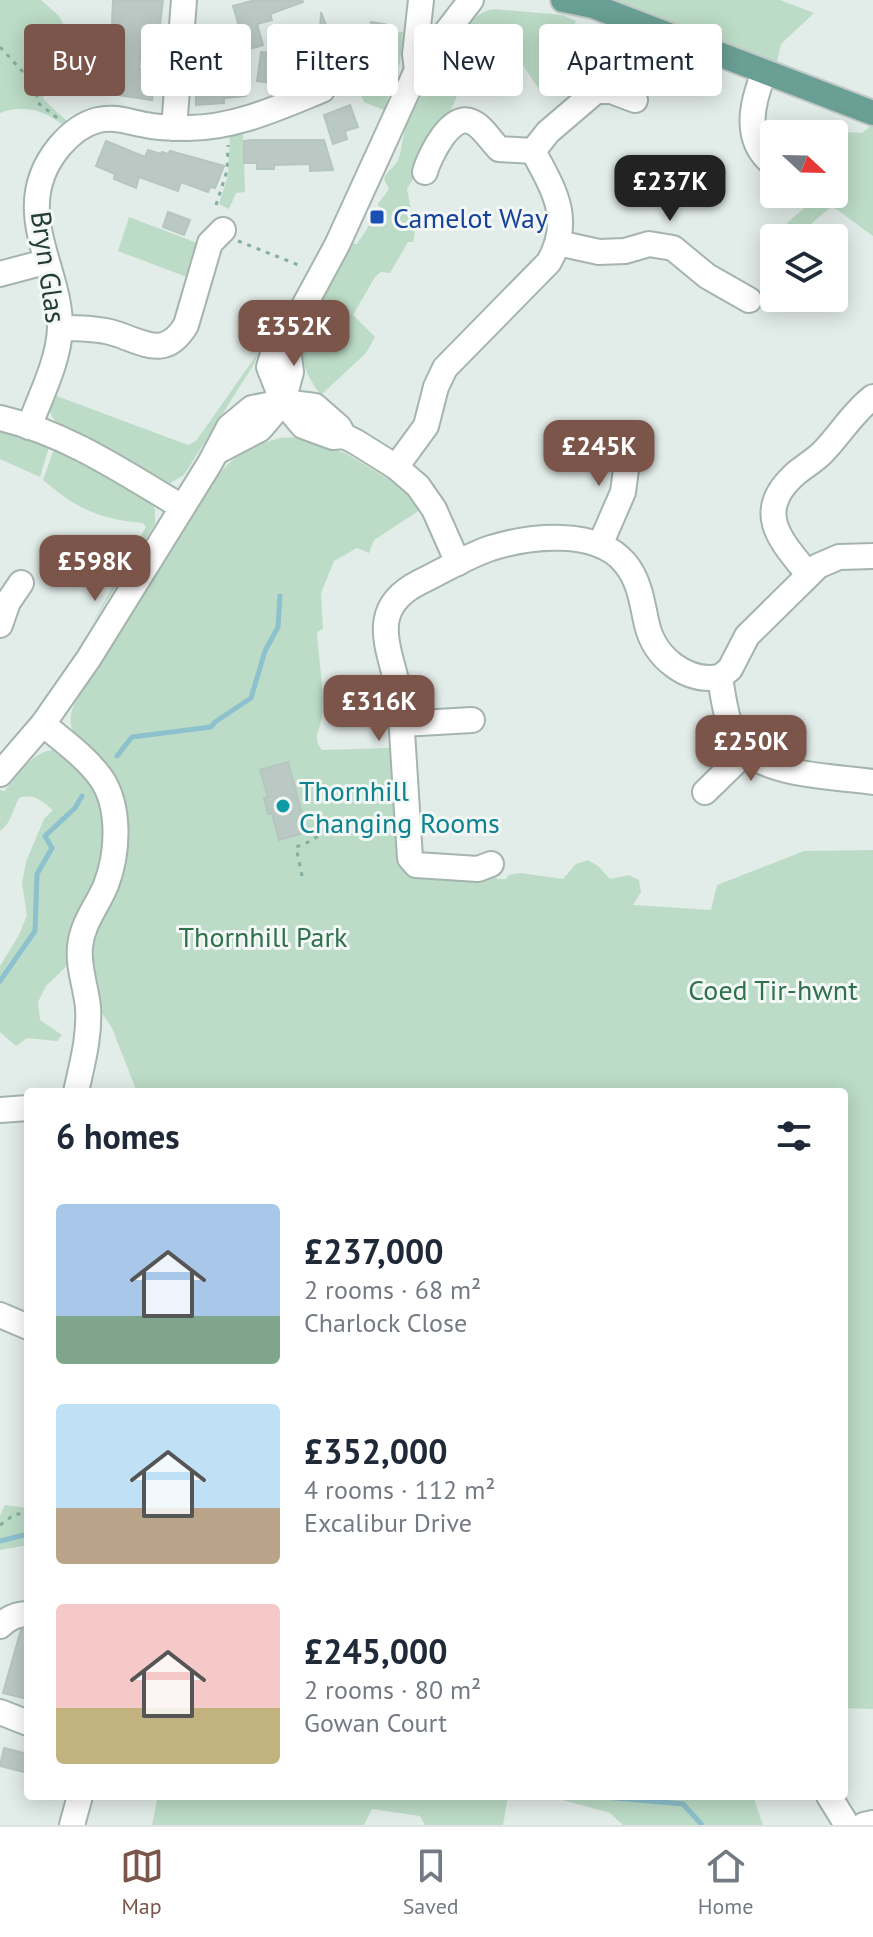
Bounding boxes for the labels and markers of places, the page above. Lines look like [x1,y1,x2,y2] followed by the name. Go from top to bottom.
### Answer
[614,155,726,223] pin: £237K
[393,199,548,236] place label: Camelot Way
[368,208,386,226] marker: Camelot Way
[238,300,350,368] pin: £352K
[543,420,655,488] pin: £245K
[39,535,151,603] pin: £598K
[323,675,435,743] pin: £316K
[695,715,807,783] pin: £250K
[299,772,500,841] place label: Thornhill Changing Rooms
[274,797,292,815] marker: Thornhill Changing Rooms

